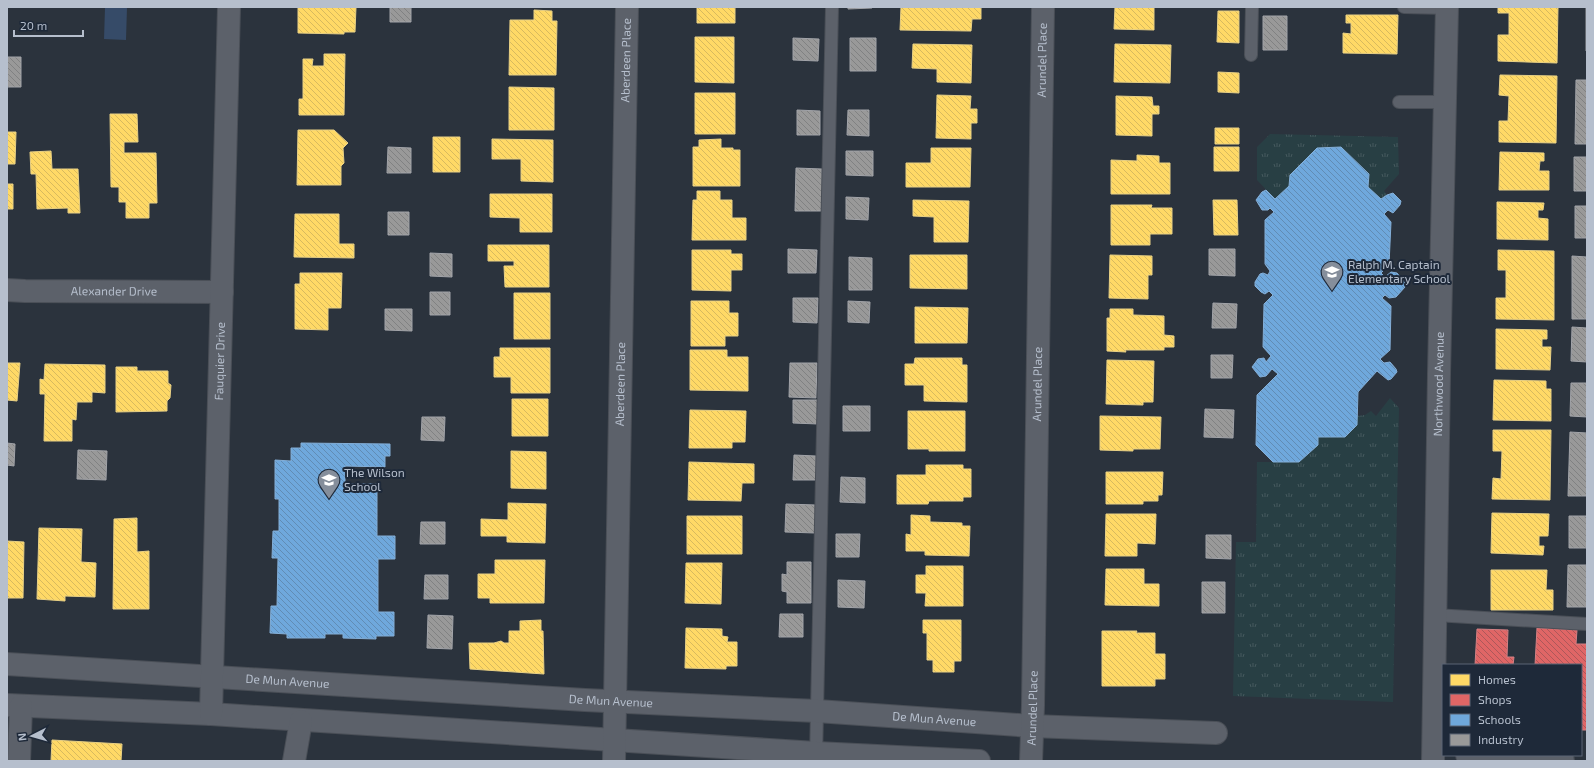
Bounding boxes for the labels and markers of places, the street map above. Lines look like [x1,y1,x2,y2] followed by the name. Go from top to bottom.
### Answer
[1348,257,1451,285] place label: Ralph M. Captain Elementary School
[1319,259,1345,292] school or university icon: Ralph M. Captain Elementary School
[344,465,405,493] place label: The Wilson School
[316,467,342,500] school or university icon: The Wilson School

